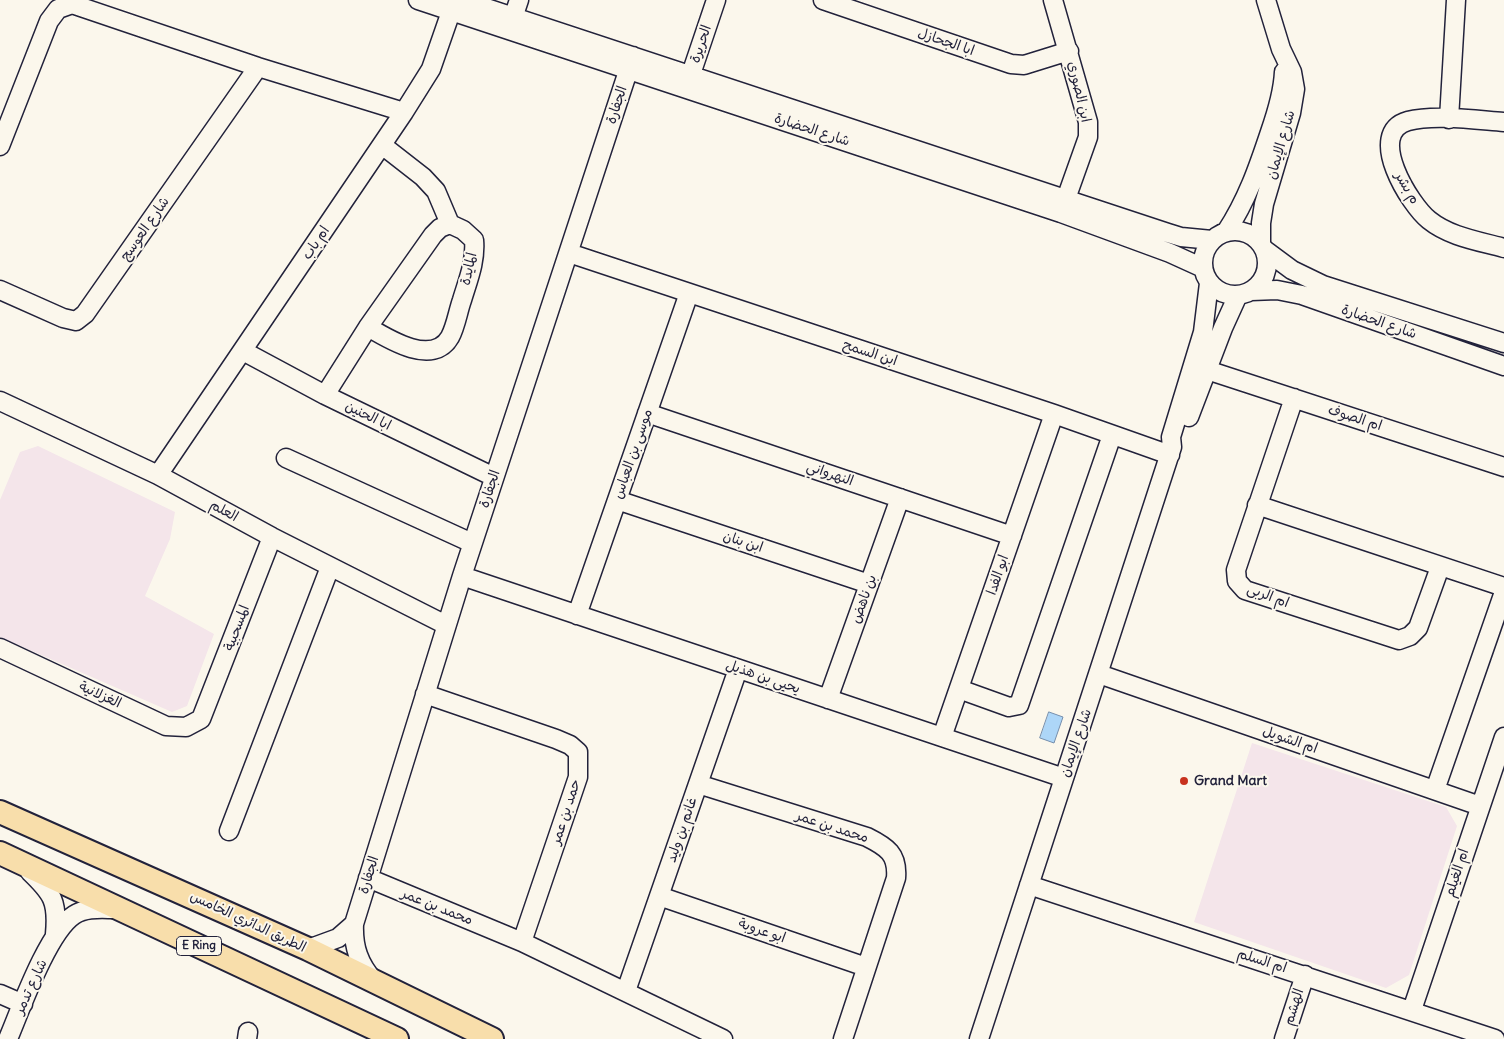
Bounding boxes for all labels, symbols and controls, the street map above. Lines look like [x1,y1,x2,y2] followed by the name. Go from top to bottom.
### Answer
[687,23,715,65] street label: الحريرة
[915,24,977,60] street label: ابا الجحازل
[1064,60,1094,124] street label: ابن الصوري
[603,84,631,126] street label: الجفارة
[1263,109,1299,181] street label: شارع الإيمان
[772,110,852,150] street label: شارع الحضارة
[1391,169,1423,207] street label: م بشر
[117,194,173,264] street label: شارع العوسج
[299,223,333,263] street label: ام باب
[457,251,481,287] street label: المايدة
[1339,301,1419,343] street label: شارع الحضارة
[841,336,899,370] street label: ابن السمح
[342,398,394,434] street label: ابا الحنين
[1326,401,1384,435] street label: ام الصوف
[610,407,656,501] street label: موسى بن العباس
[804,458,856,490] street label: النهرواني
[476,468,504,510] street label: الجفارة
[207,496,241,526] street label: العلم
[721,528,765,556] street label: ابن بنان
[983,553,1013,597] street label: ابو الفدا
[847,572,881,626] street label: بن ناهض
[1245,580,1291,612] street label: ام الربى
[221,603,253,653] street label: المسحبية
[724,656,802,698] street label: يحيى بن هذيل
[76,678,124,712] street label: الغزلانية
[1056,707,1096,779] street label: شارع الإيمان
[1260,723,1320,757] street label: ام الشويل
[1194,773,1267,789] place label: Grand Mart
[1178,775,1190,787] marker: Grand Mart
[547,777,585,847] street label: حمد بن عمر
[663,795,701,865] street label: غانم بن وليد
[793,807,871,847] street label: محمد بن عمر
[1441,847,1473,899] street label: ام الغيلم
[355,854,383,896] street label: الجفارة
[399,885,475,929] street label: محمد بن عمر
[187,888,309,956] street label: الطريق الدائري الخامس
[736,915,788,947] street label: ابو عروبة
[176,936,222,956] road number: E Ring
[1235,945,1289,977] street label: ام السلم
[11,957,51,1017] street label: شارع تدمر
[1280,987,1308,1027] street label: الهشم

